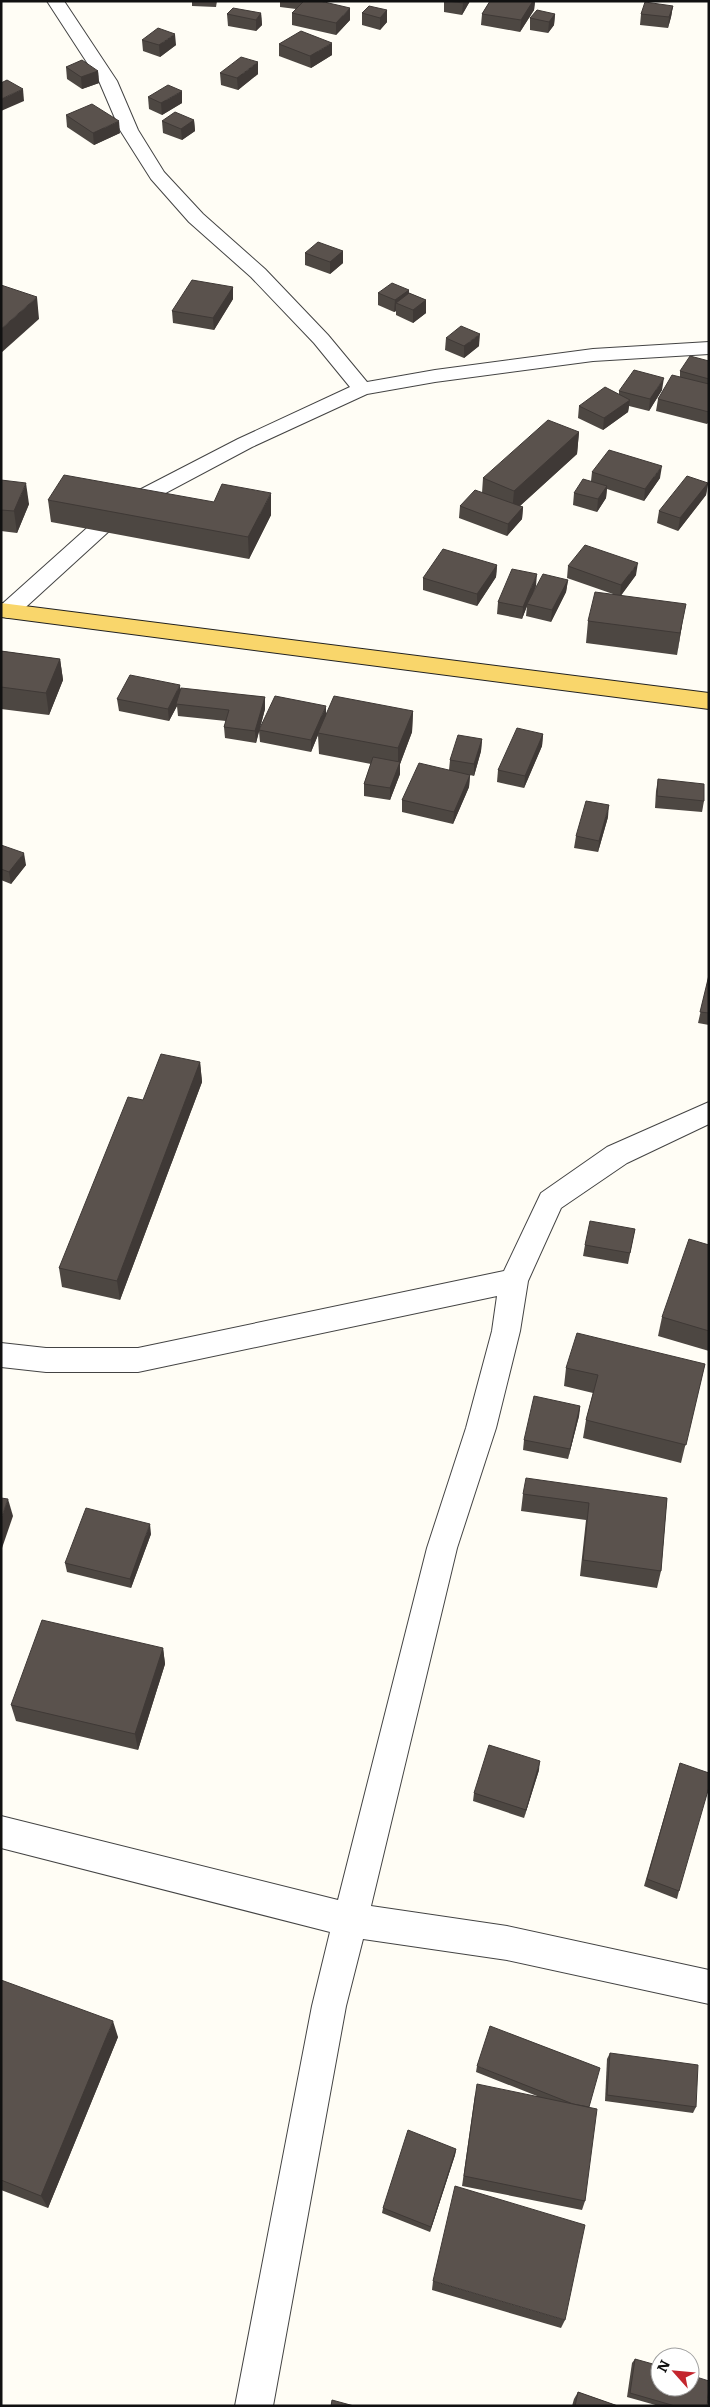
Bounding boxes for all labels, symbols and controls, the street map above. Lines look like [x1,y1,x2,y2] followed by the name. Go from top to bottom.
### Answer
[650,2347,700,2397] north arrow
[651,2356,674,2375] text: N

